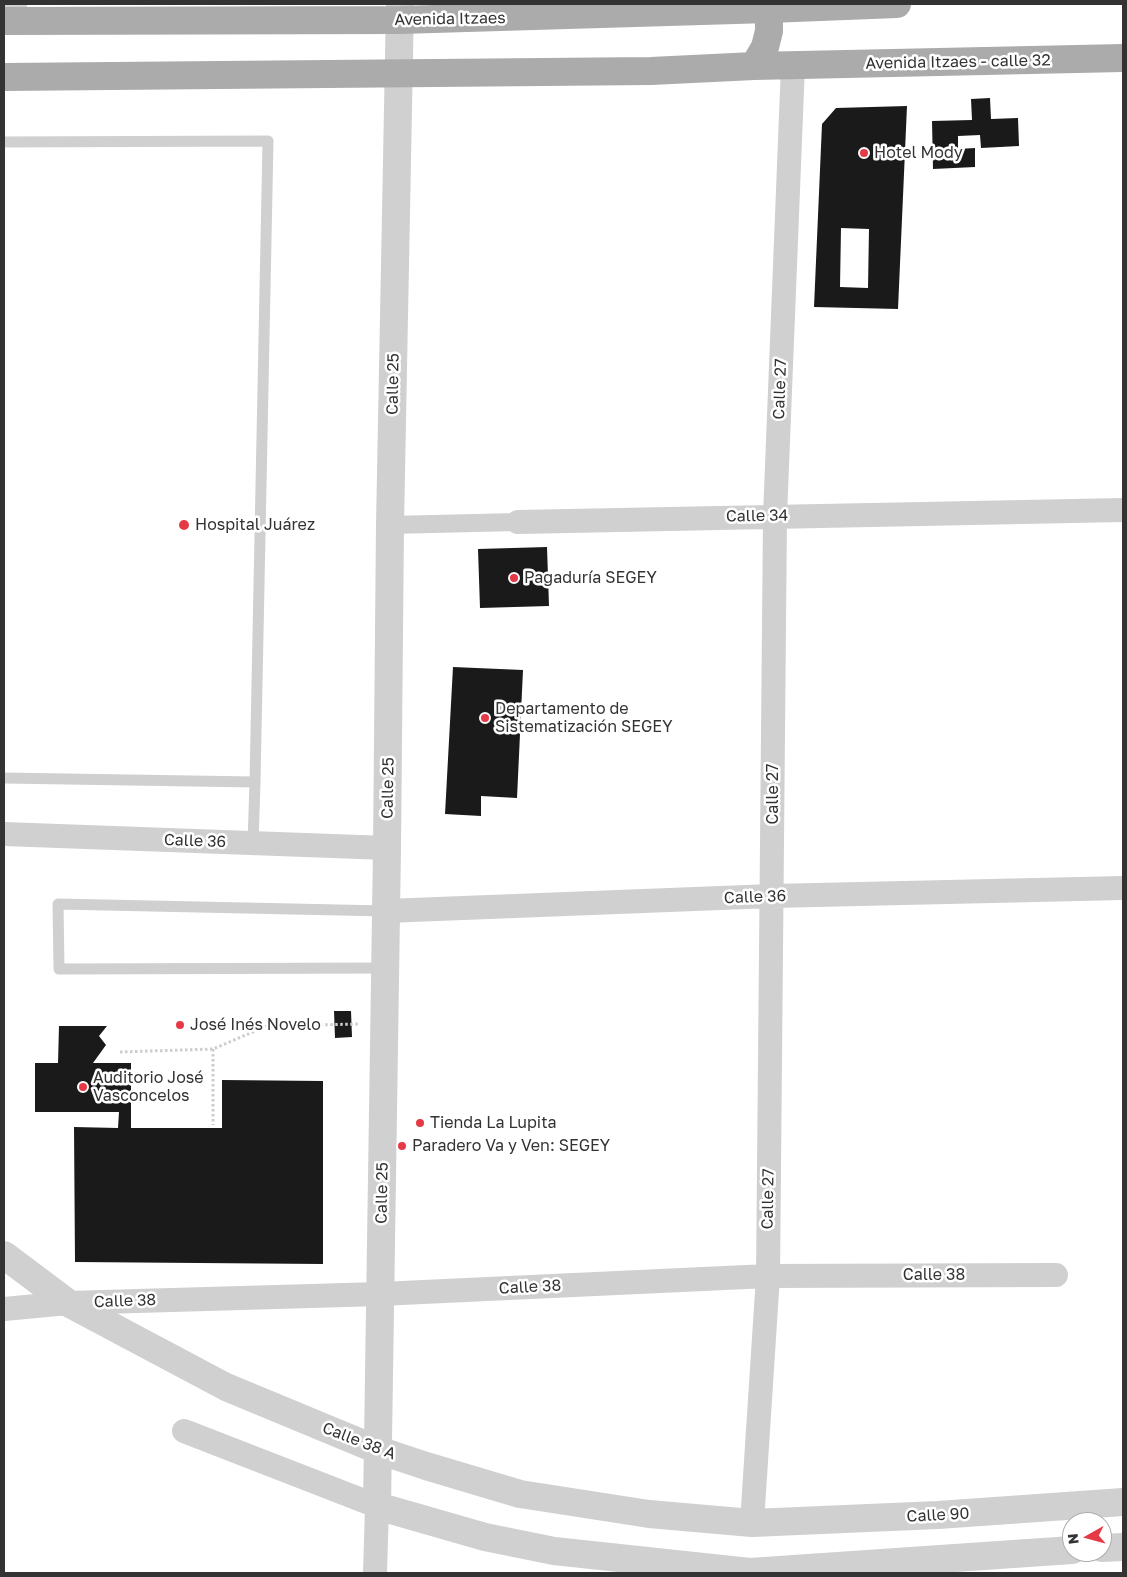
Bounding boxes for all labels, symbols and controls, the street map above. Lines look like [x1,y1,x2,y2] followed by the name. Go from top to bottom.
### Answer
[394,8,506,30] street label: Avenida Itzaes
[865,51,1051,73] street label: Avenida Itzaes - calle 32
[874,143,963,163] place label: Hotel Mody
[858,147,870,159] marker: Hotel Mody
[383,353,403,415] street label: Calle 25
[769,358,791,420] street label: Calle 27
[726,506,788,526] street label: Calle 34
[195,515,315,535] place label: Hospital Juárez
[177,518,191,532] marker: Hospital Juárez
[524,568,657,588] place label: Pagaduría SEGEY
[508,572,520,584] marker: Pagaduría SEGEY
[495,699,672,737] place label: Departamento de Sistematización SEGEY
[479,712,491,724] marker: Departamento de Sistematización SEGEY
[378,757,398,819] street label: Calle 25
[763,763,783,825] street label: Calle 27
[164,830,226,852] street label: Calle 36
[724,886,786,908] street label: Calle 36
[190,1015,321,1035] place label: José Inés Novelo
[174,1019,186,1031] marker: José Inés Novelo
[93,1068,204,1106] place label: Auditorio José Vasconcelos
[77,1081,89,1093] marker: Auditorio José Vasconcelos
[430,1113,557,1133] place label: Tienda La Lupita
[414,1117,426,1129] marker: Tienda La Lupita
[412,1136,610,1156] place label: Paradero Va y Ven: SEGEY
[396,1140,408,1152] marker: Paradero Va y Ven: SEGEY
[372,1162,392,1224] street label: Calle 25
[758,1168,778,1230] street label: Calle 27
[903,1265,965,1285] street label: Calle 38
[498,1276,562,1298] street label: Calle 38
[93,1290,157,1312] street label: Calle 38
[320,1418,398,1464] street label: Calle 38 A
[906,1504,970,1526] street label: Calle 90
[1062,1512,1112,1562] north arrow
[1064,1532,1082,1545] text: N

